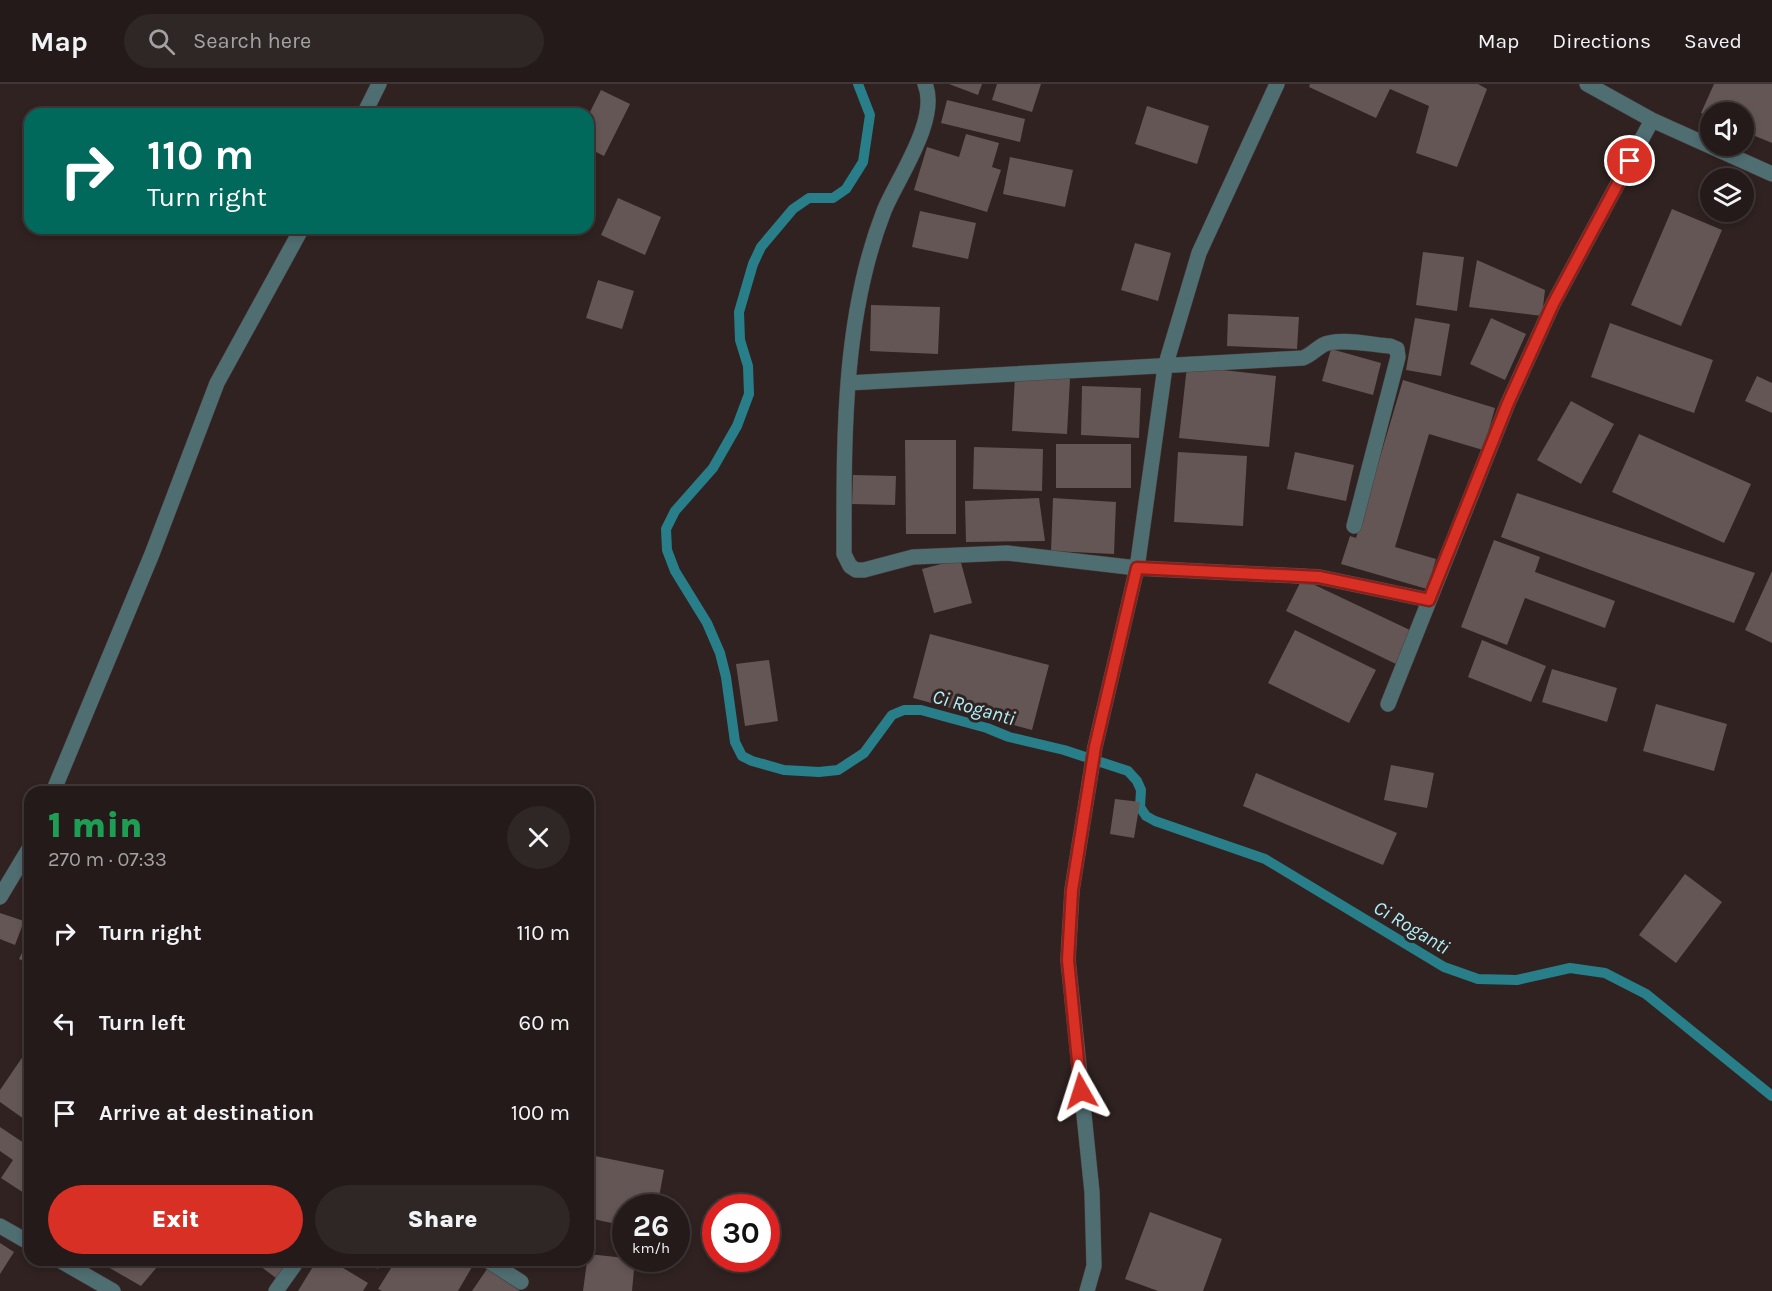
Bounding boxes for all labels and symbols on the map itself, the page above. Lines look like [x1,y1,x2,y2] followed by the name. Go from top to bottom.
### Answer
[1604,135,1655,186] pin
[930,685,1018,730] water label: Ci Roganti
[1369,896,1454,959] water label: Ci Roganti
[1049,1059,1113,1123] position arrow
[702,1194,780,1272] speed limit sign: 30

